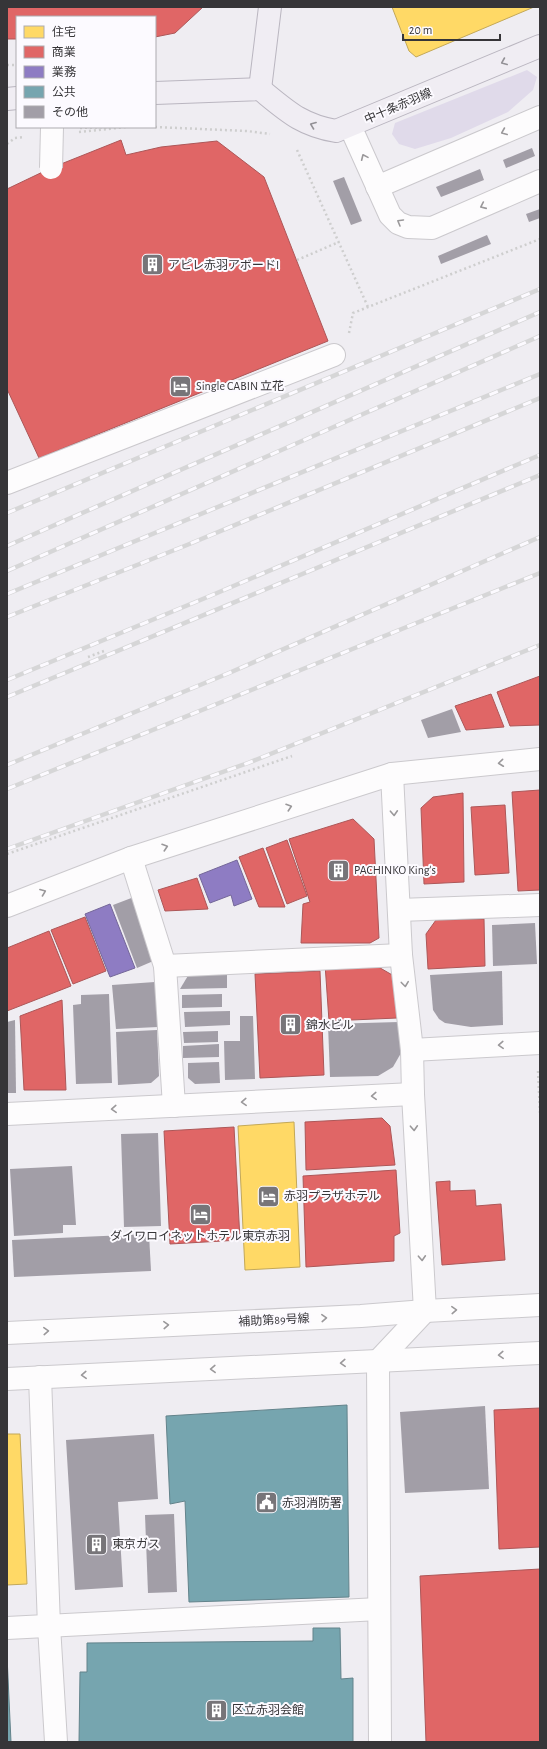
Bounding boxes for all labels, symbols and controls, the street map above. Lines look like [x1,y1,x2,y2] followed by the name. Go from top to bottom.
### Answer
[16,16,156,128] legend
[403,16,500,42] scale bar
[409,24,432,36] text: 20 m
[52,25,76,38] text: 住宅
[52,46,76,58] text: 商業
[501,57,508,65] one-way arrow
[52,65,76,78] text: 業務
[362,85,433,126] street label: 中十条赤羽線
[52,86,76,98] text: 公共
[52,106,88,118] text: その他
[310,122,317,130] one-way arrow
[501,128,508,136] one-way arrow
[361,153,369,161] one-way arrow
[480,201,487,209] one-way arrow
[397,220,404,227] one-way arrow
[140,252,166,278] building icon: アピレ赤羽アボードI
[168,259,279,271] place label: アピレ赤羽アボードI
[168,373,194,399] hotel icon: Single CABIN 立花
[196,380,284,392] place label: Single CABIN 立花
[498,758,504,767] one-way arrow
[285,803,292,812] one-way arrow
[389,810,398,816] one-way arrow
[161,843,168,851] one-way arrow
[325,857,351,883] building icon: PACHINKO King's
[354,864,436,876] place label: PACHINKO King's
[39,889,47,897] one-way arrow
[400,981,409,987] one-way arrow
[277,1012,303,1038] building icon: 錦水ビル
[306,1018,354,1031] place label: 錦水ビル
[498,1040,504,1049] one-way arrow
[371,1091,377,1100] one-way arrow
[241,1098,247,1107] one-way arrow
[111,1105,117,1113] one-way arrow
[410,1125,419,1131] one-way arrow
[256,1183,282,1209] hotel icon: 赤羽プラザホテル
[284,1190,380,1202] place label: 赤羽プラザホテル
[187,1202,213,1228] hotel icon: ダイワロイネットホテル東京赤羽
[110,1229,290,1242] place label: ダイワロイネットホテル東京赤羽
[417,1255,426,1261] one-way arrow
[451,1305,457,1314] one-way arrow
[238,1311,310,1328] street label: 補助第89号線
[321,1314,327,1322] one-way arrow
[163,1321,169,1330] one-way arrow
[43,1327,49,1335] one-way arrow
[498,1351,504,1359] one-way arrow
[340,1359,346,1368] one-way arrow
[210,1365,216,1373] one-way arrow
[81,1371,87,1379] one-way arrow
[254,1490,280,1516] public building icon: 赤羽消防署
[282,1496,342,1509] place label: 赤羽消防署
[83,1531,109,1557] building icon: 東京ガス
[112,1537,160,1550] place label: 東京ガス
[204,1697,230,1723] building icon: 区立赤羽会館
[232,1704,304,1716] place label: 区立赤羽会館

